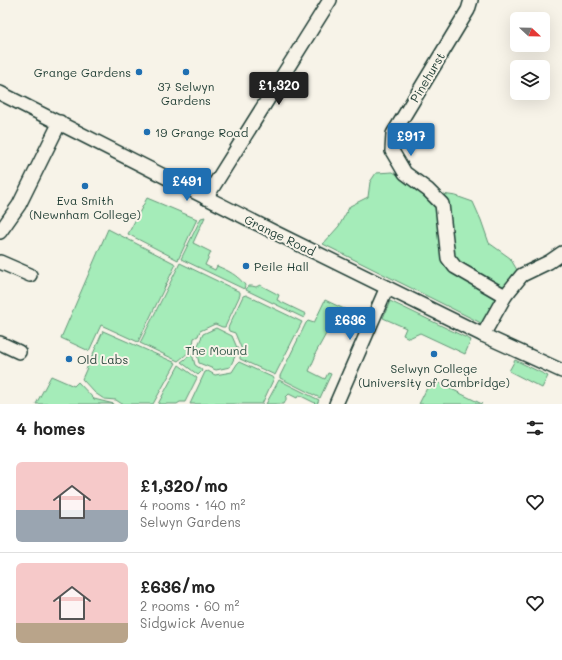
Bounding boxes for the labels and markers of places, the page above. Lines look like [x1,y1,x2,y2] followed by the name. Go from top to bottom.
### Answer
[34,64,131,80] place label: Grange Gardens
[134,67,144,77] marker: Grange Gardens
[181,67,191,77] marker: 37 Selwyn Gardens
[246,72,312,106] pin: £1,320
[158,78,214,108] place label: 37 Selwyn Gardens
[387,123,435,157] pin: £917
[155,124,249,140] place label: 19 Grange Road
[142,127,152,137] marker: 19 Grange Road
[163,168,211,202] pin: £491
[80,181,90,191] marker: Eva Smith (Newnham College)
[29,192,141,222] place label: Eva Smith (Newnham College)
[254,258,309,274] place label: Peile Hall
[241,261,251,271] marker: Peile Hall
[326,307,374,341] pin: £636
[429,349,439,359] marker: Selwyn College (University of Cambridge)
[77,351,128,367] place label: Old Labs
[64,354,74,364] marker: Old Labs
[358,360,510,390] place label: Selwyn College (University of Cambridge)

